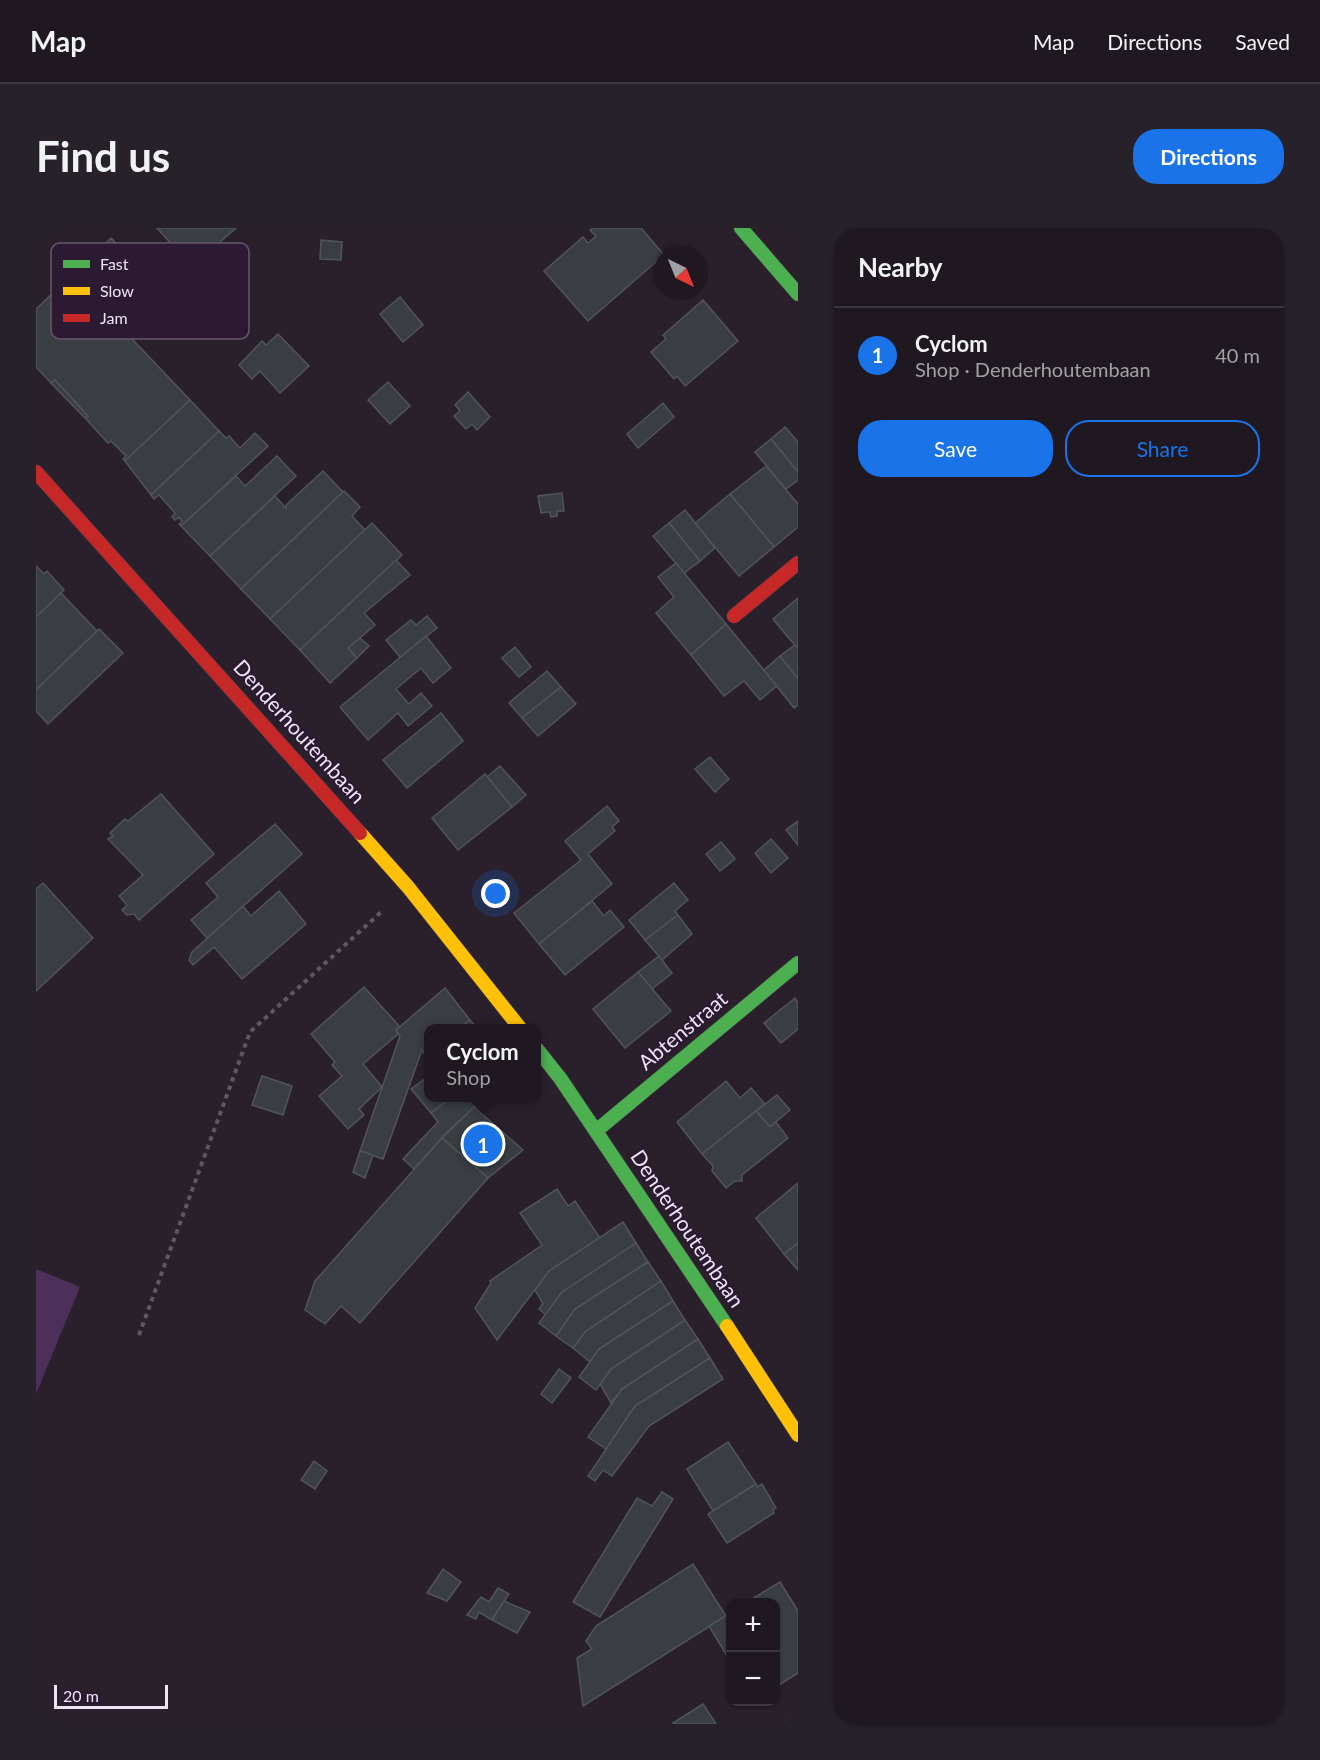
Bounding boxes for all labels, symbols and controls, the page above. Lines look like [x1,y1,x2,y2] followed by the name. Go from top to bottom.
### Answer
[30,24,86,58] text: Map
[1033,29,1074,54] text: Map
[1107,29,1202,54] text: Directions
[1235,29,1290,54] text: Saved
[1133,129,1284,184] button: Directions
[36,131,170,181] text: Find us
[51,243,249,339] legend
[654,246,708,300] north arrow
[858,251,943,283] text: Nearby
[100,254,129,273] text: Fast
[100,281,134,300] text: Slow
[100,308,128,327] text: Jam
[915,330,988,357] text: Cyclom
[872,343,883,367] text: 1
[1215,343,1260,367] text: 40 m
[915,357,1151,381] text: Shop · Denderhoutembaan
[858,420,1053,477] button: Save
[1065,420,1260,477] button: Share
[229,654,371,808] street label: Denderhoutembaan
[481,879,510,908] your location
[632,985,732,1074] street label: Abtenstraat
[424,1024,541,1102] popup
[446,1038,519,1065] text: Cyclom
[446,1065,491,1089] text: Shop
[464,1122,502,1166] pin: 1
[626,1145,750,1312] street label: Denderhoutembaan
[726,1598,780,1706] map controls
[726,1598,780,1652] button: +
[726,1652,780,1706] button: −
[54,1682,168,1710] scale bar
[63,1686,99,1705] text: 20 m

